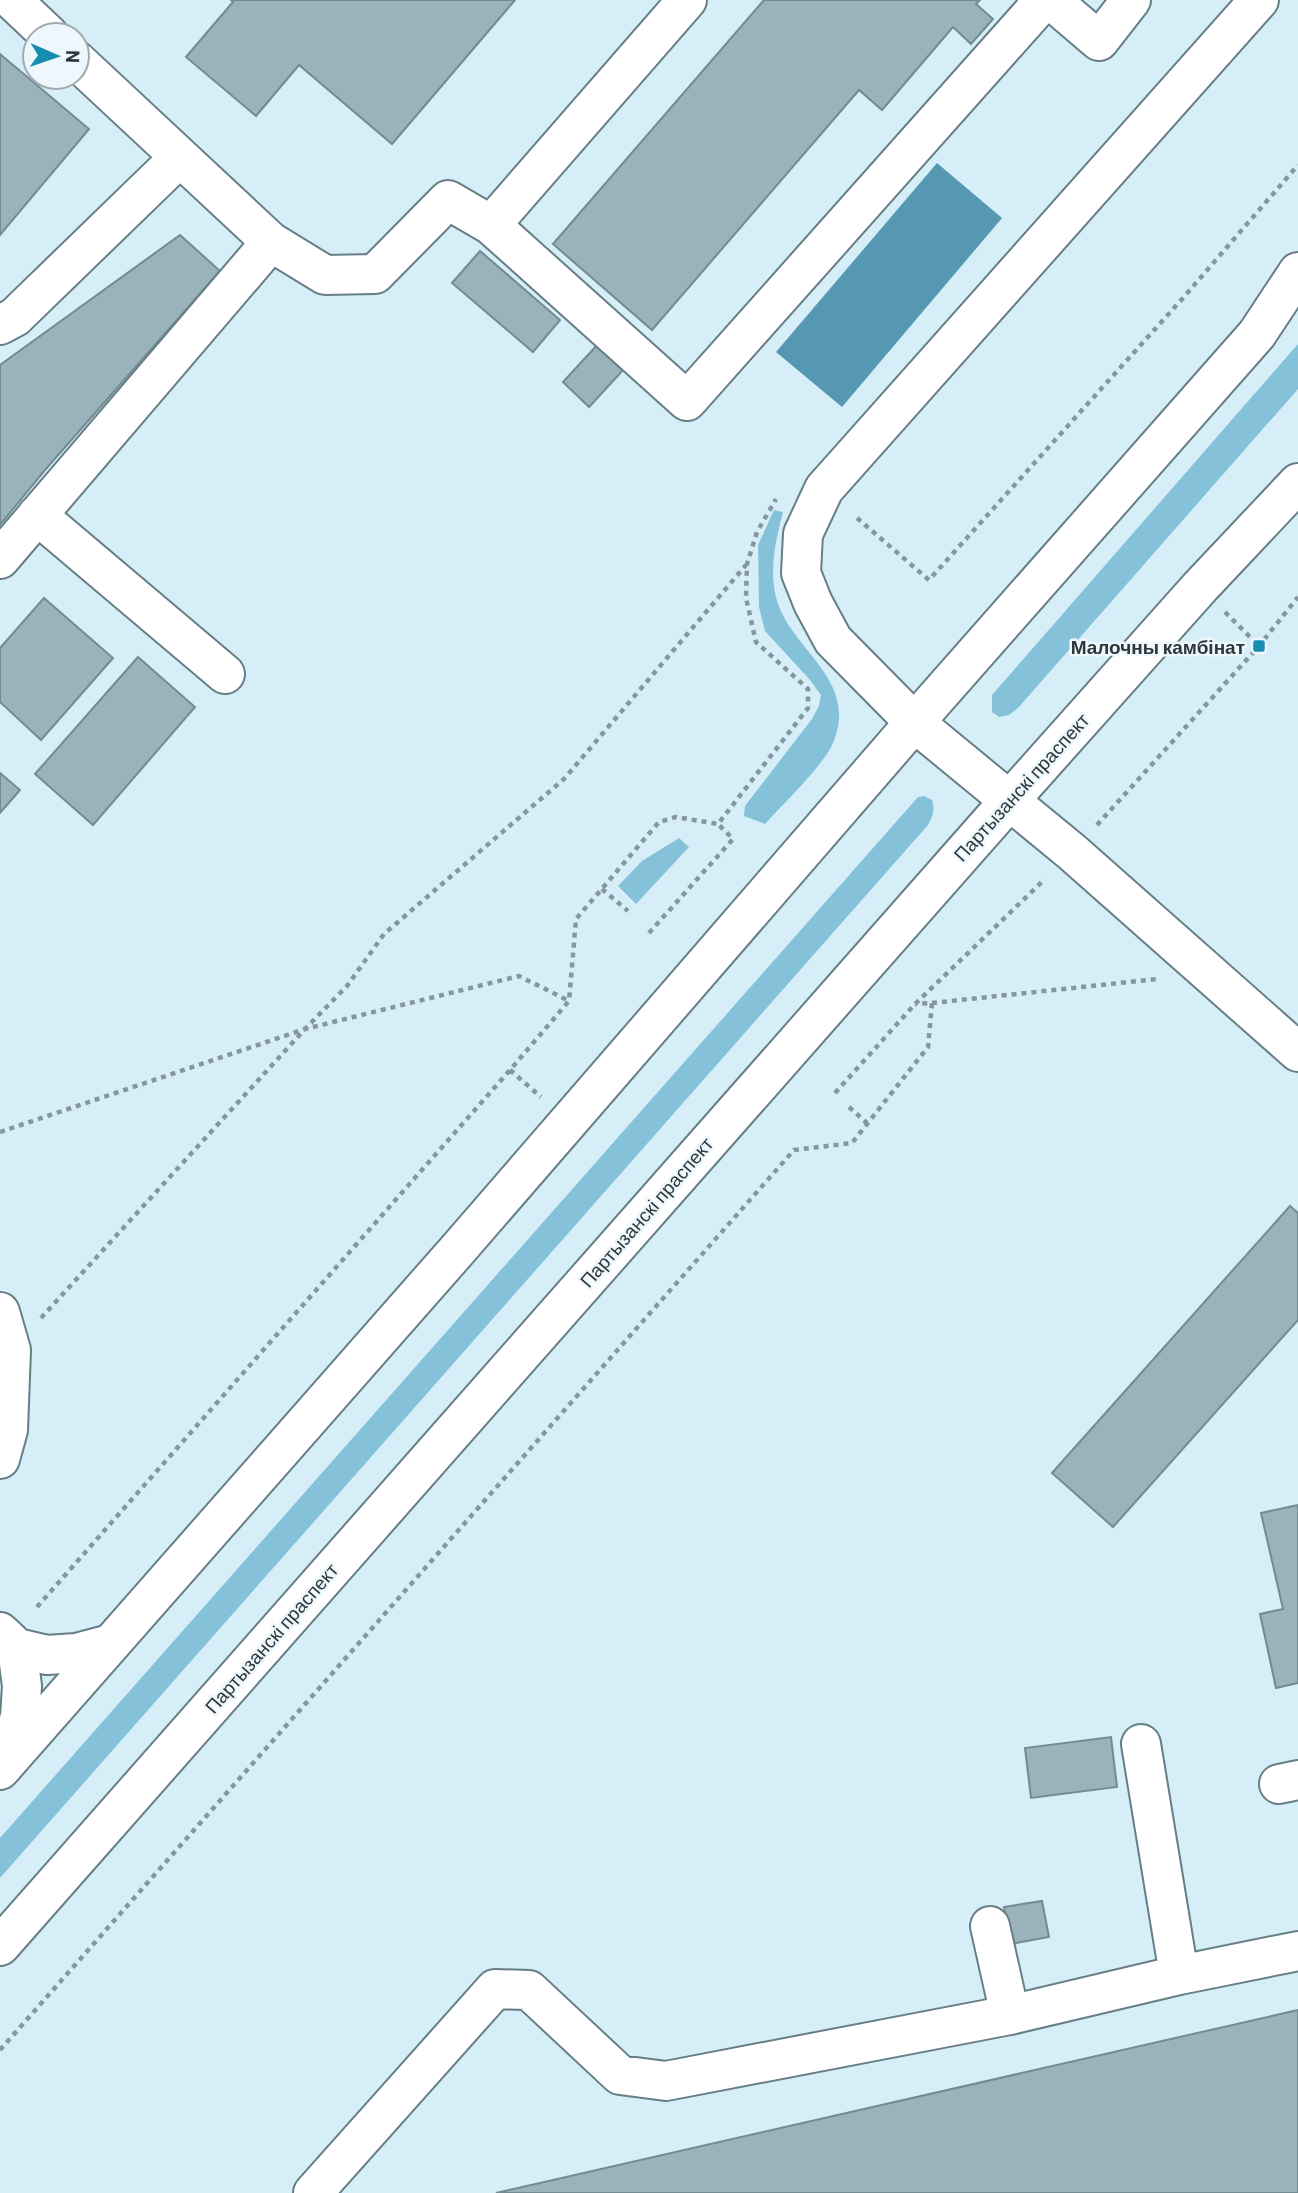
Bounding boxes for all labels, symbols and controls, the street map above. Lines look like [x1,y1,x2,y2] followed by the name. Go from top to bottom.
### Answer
[21,21,91,91] north arrow
[62,50,85,63] text: N
[1071,635,1245,658] place label: Малочны камбінат
[1251,638,1267,654] marker: Малочны камбінат
[948,708,1094,866] street label: Партызанскі праспект
[575,1132,718,1292] street label: Партызанскі праспект
[200,1558,343,1718] street label: Партызанскі праспект

